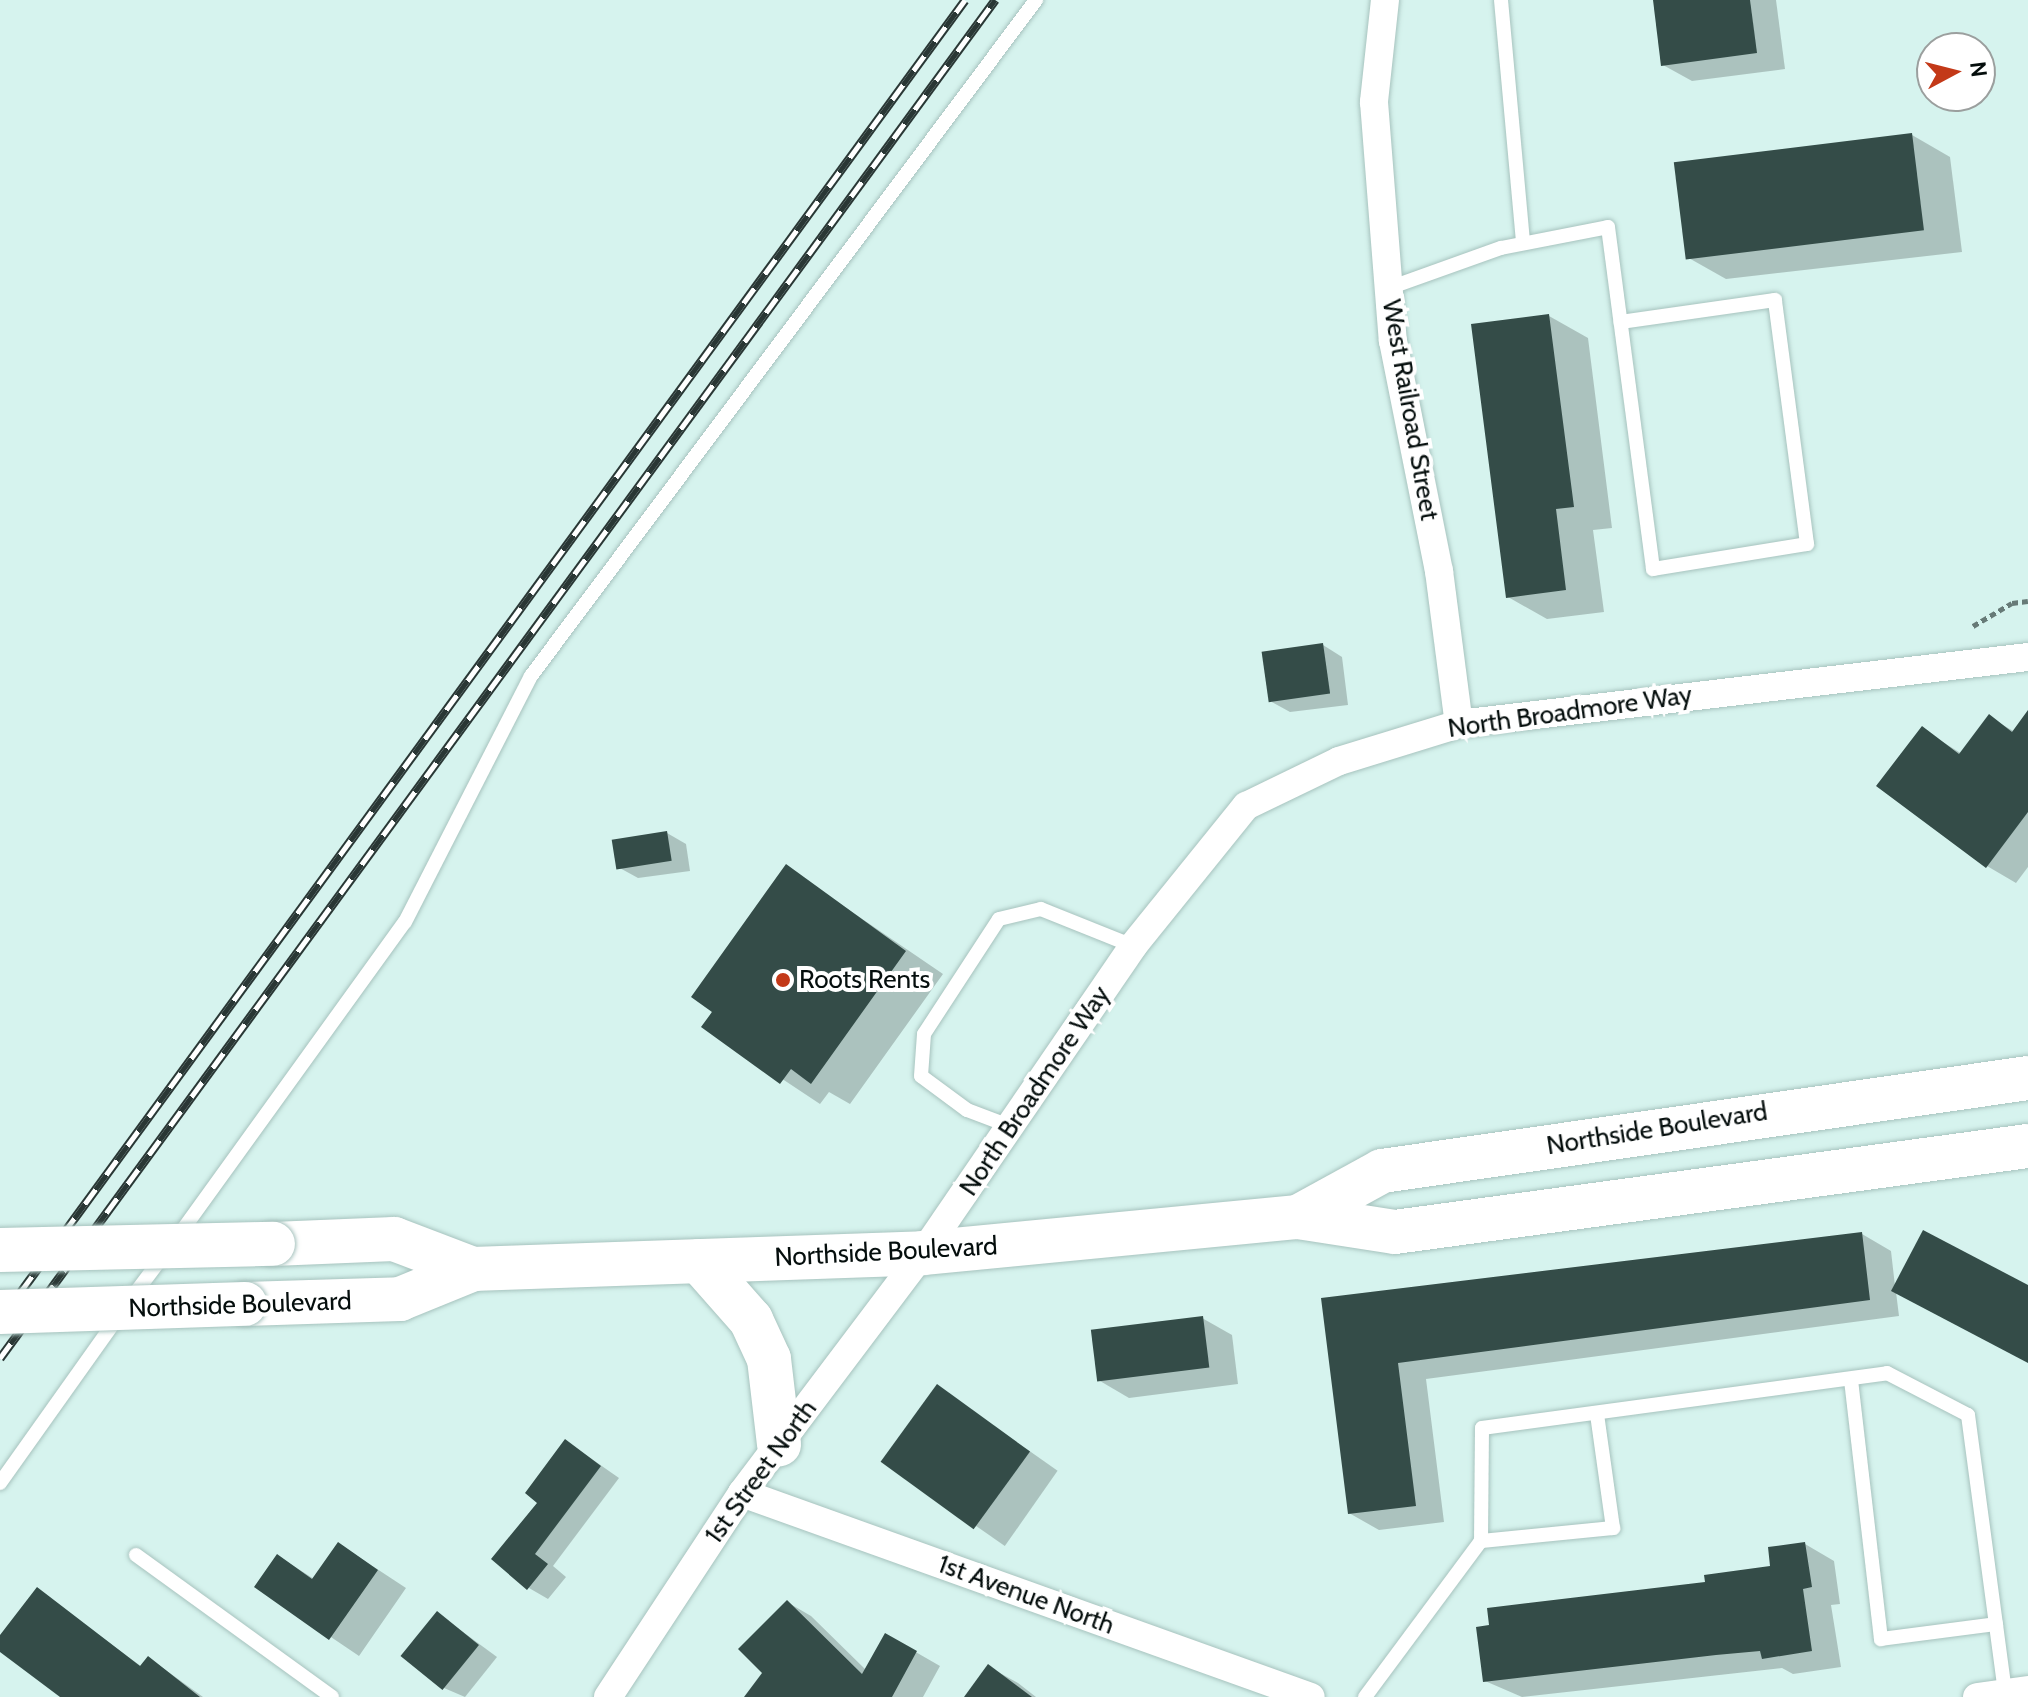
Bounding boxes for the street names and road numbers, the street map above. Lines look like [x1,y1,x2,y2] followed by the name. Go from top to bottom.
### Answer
[1375,297,1445,523] street label: West Railroad Street
[1446,679,1694,745] street label: North Broadmore Way
[953,980,1117,1202] street label: North Broadmore Way
[1544,1096,1770,1162] street label: Northside Boulevard
[774,1231,998,1273] street label: Northside Boulevard
[128,1286,352,1324] street label: Northside Boulevard
[698,1394,824,1550] street label: 1st Street North
[934,1549,1118,1641] street label: 1st Avenue North

